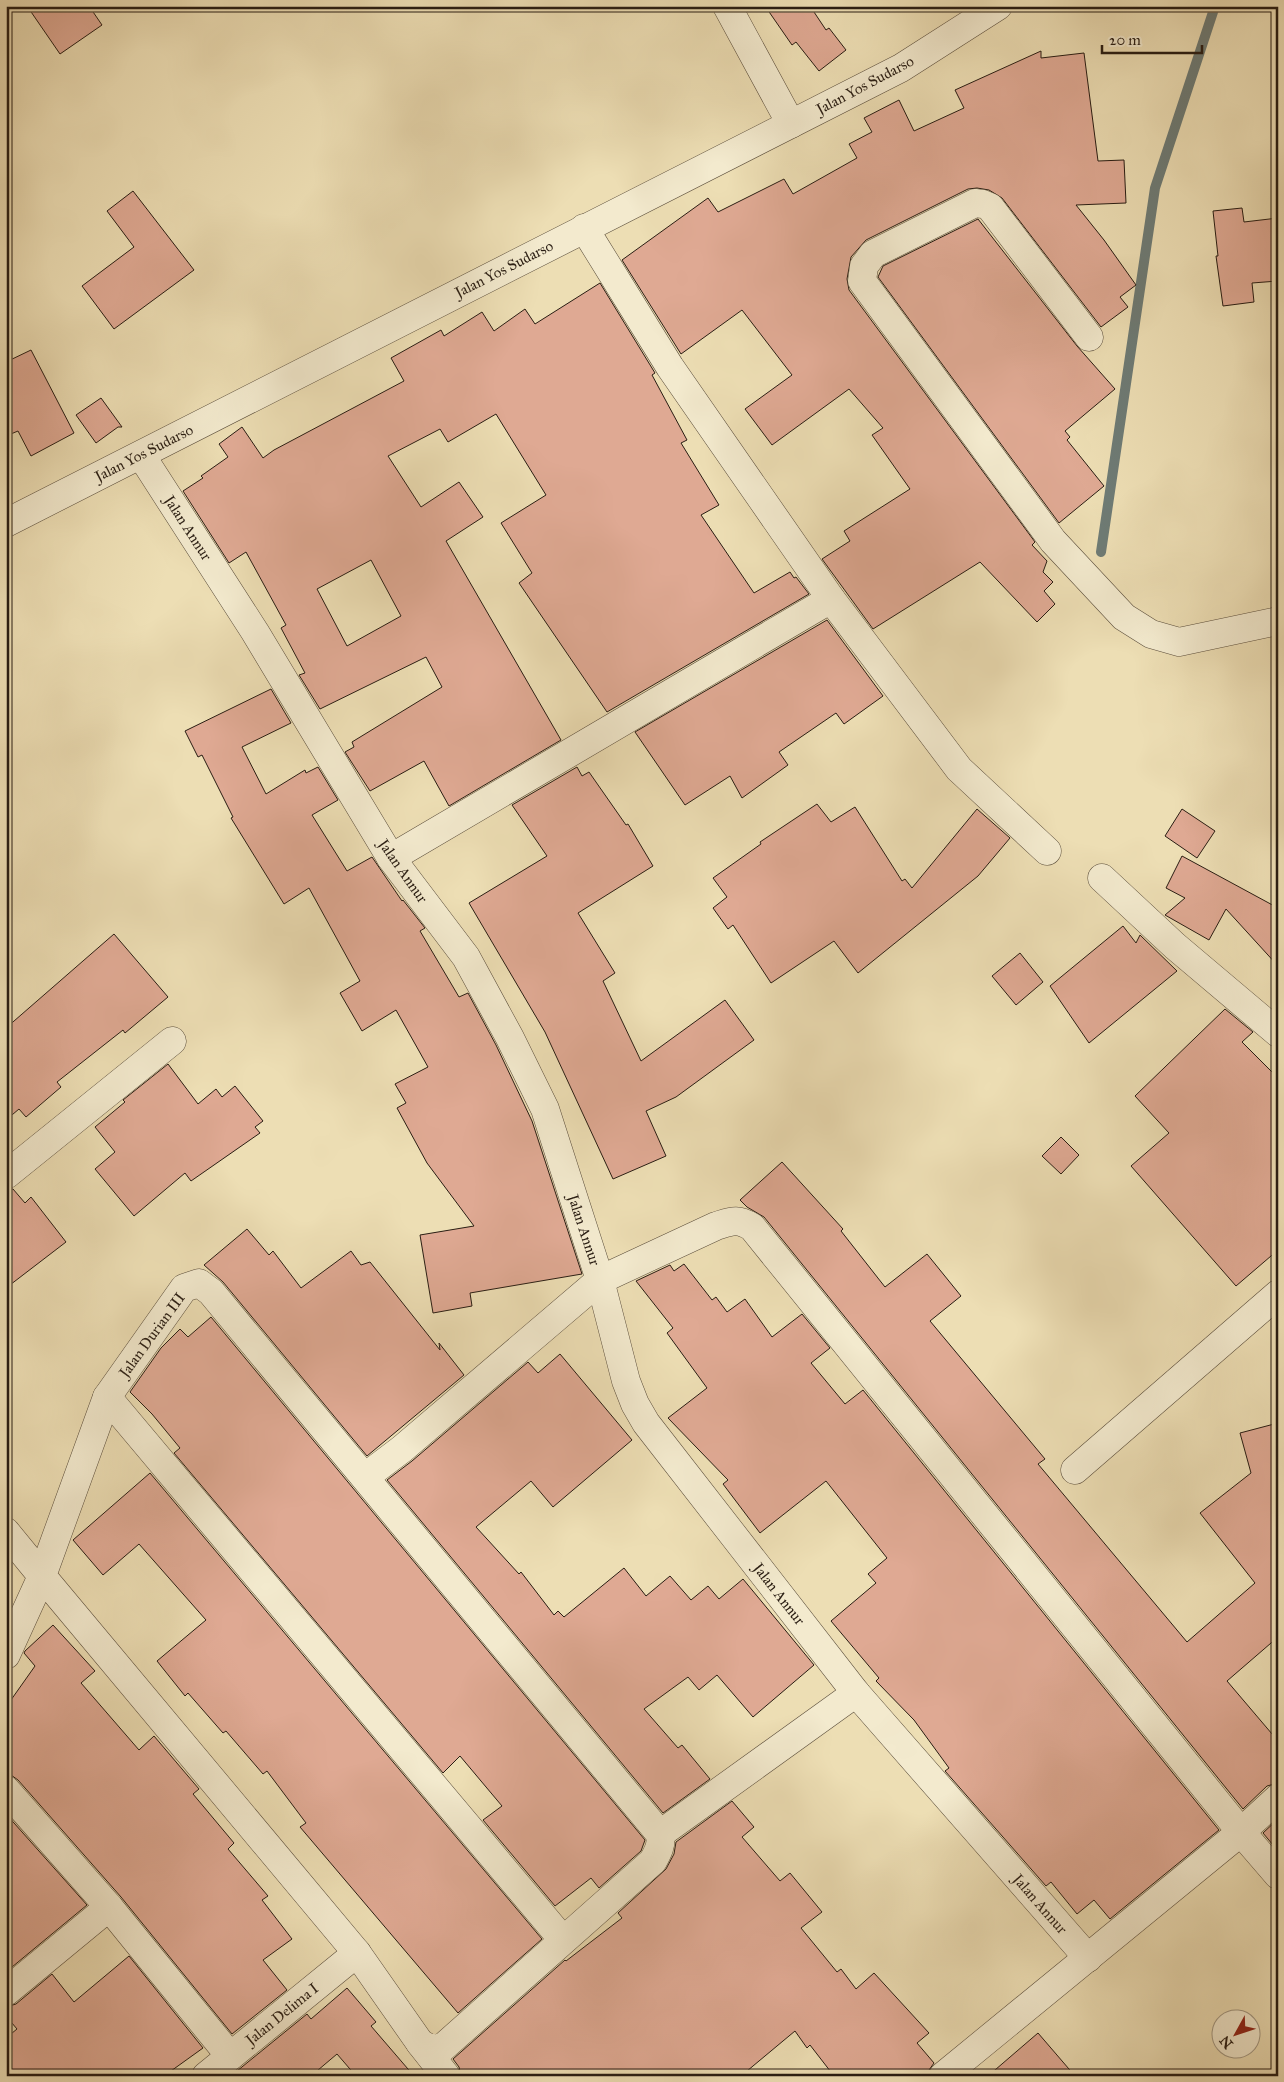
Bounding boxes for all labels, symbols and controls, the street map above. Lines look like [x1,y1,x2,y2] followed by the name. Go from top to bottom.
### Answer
[1102,22,1202,54] scale bar
[1109,31,1141,49] text: 20 m
[811,52,918,120] street label: Jalan Yos Sudarso
[450,236,557,303] street label: Jalan Yos Sudarso
[90,420,197,487] street label: Jalan Yos Sudarso
[158,491,216,565] street label: Jalan Annur
[373,834,432,907] street label: Jalan Annur
[562,1190,604,1268] street label: Jalan Annur
[114,1289,190,1383] street label: Jalan Durian III
[747,1558,809,1629] street label: Jalan Annur
[1007,1869,1071,1939] street label: Jalan Annur
[240,1979,323,2051] street label: Jalan Delima I
[1212,2010,1262,2060] north arrow
[1216,2032,1237,2052] text: N

